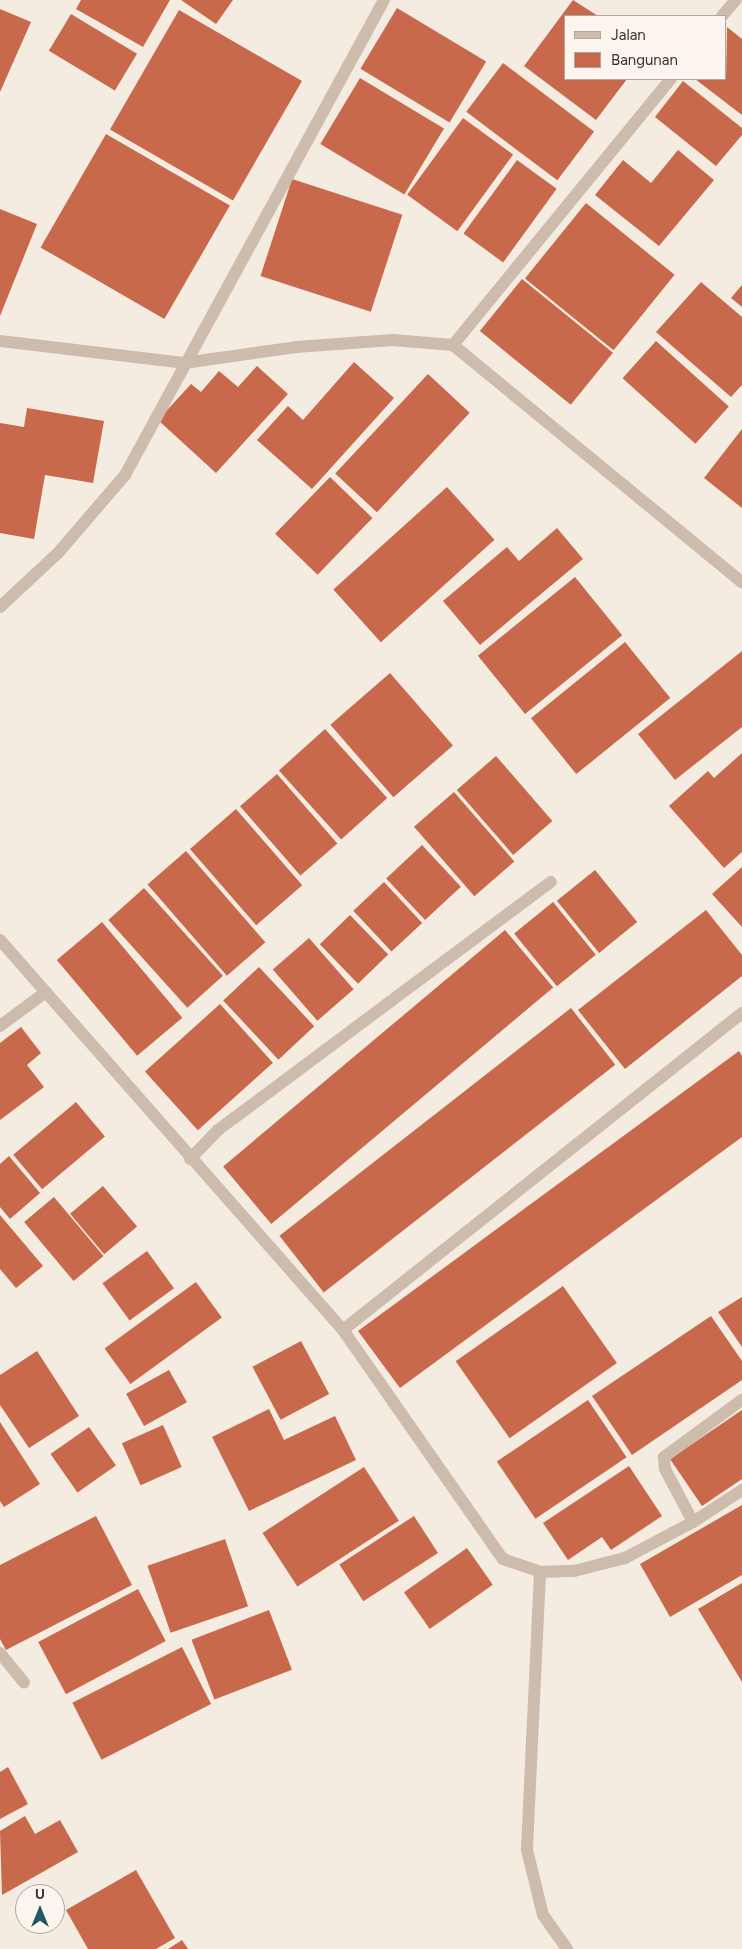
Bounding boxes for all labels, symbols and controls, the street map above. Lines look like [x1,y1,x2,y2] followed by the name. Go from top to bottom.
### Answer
[564,15,727,80] legend
[611,26,646,44] text: Jalan
[611,51,678,69] text: Bangunan
[15,1884,65,1934] north arrow
[35,1886,45,1903] text: U

